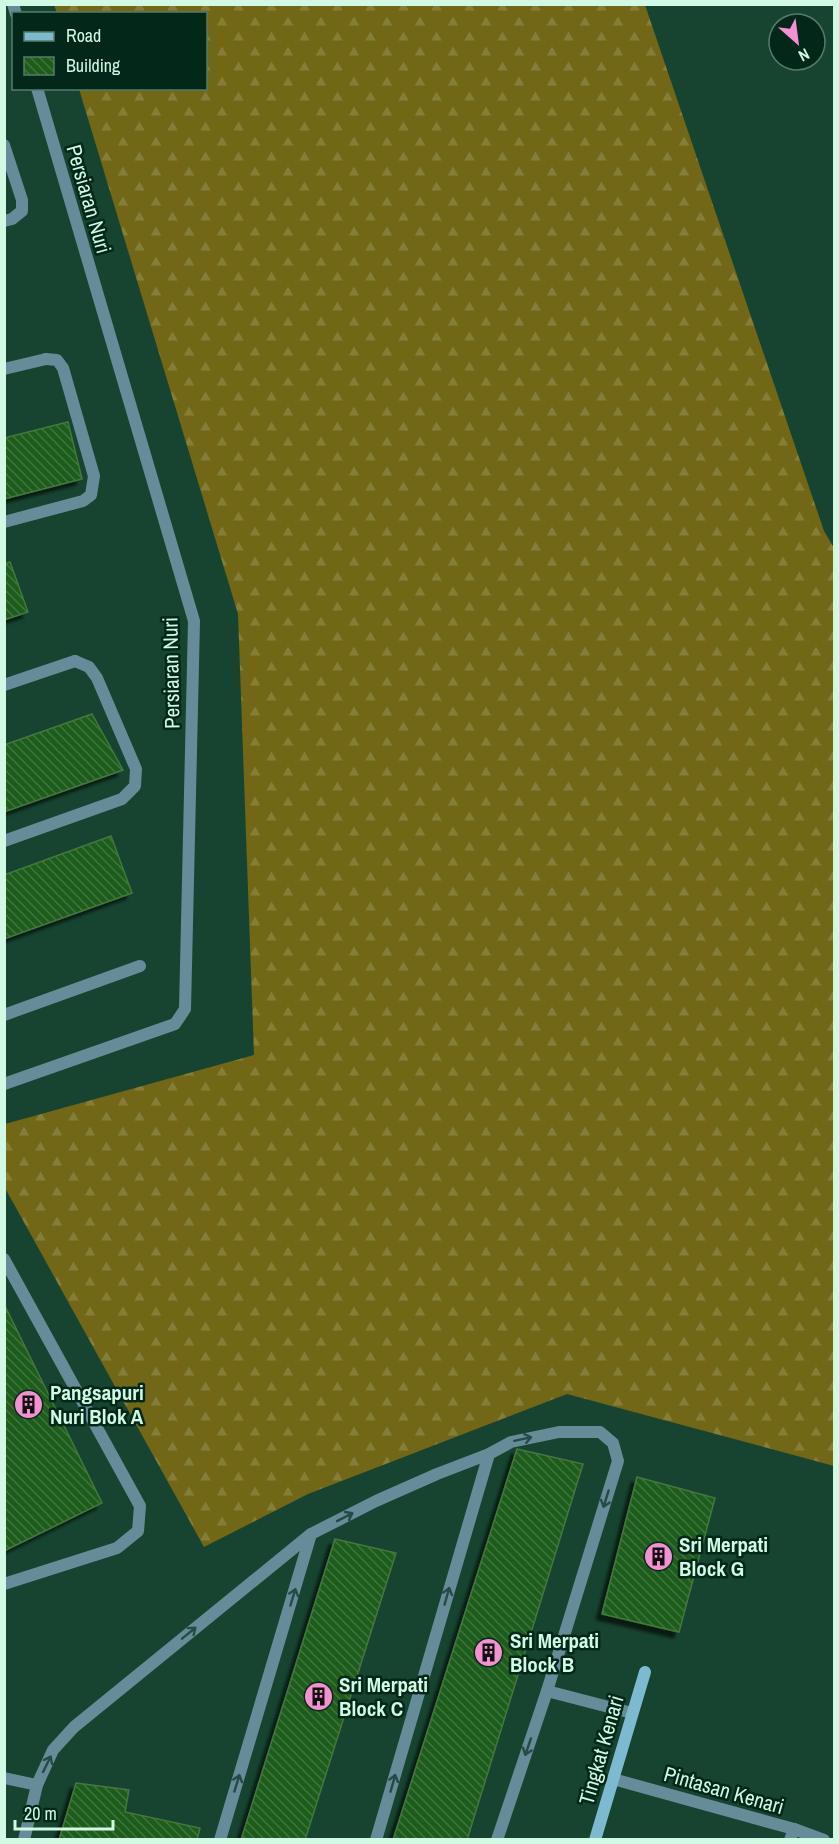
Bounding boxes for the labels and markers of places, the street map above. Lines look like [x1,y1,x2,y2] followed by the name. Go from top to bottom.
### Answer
[50,1378,144,1431] place label: Pangsapuri Nuri Blok A
[13,1388,45,1420] building icon: Pangsapuri Nuri Blok A
[679,1530,768,1583] place label: Sri Merpati Block G
[642,1540,674,1572] building icon: Sri Merpati Block G
[510,1626,599,1679] place label: Sri Merpati Block B
[473,1636,505,1668] building icon: Sri Merpati Block B
[339,1670,428,1723] place label: Sri Merpati Block C
[302,1680,334,1712] building icon: Sri Merpati Block C

